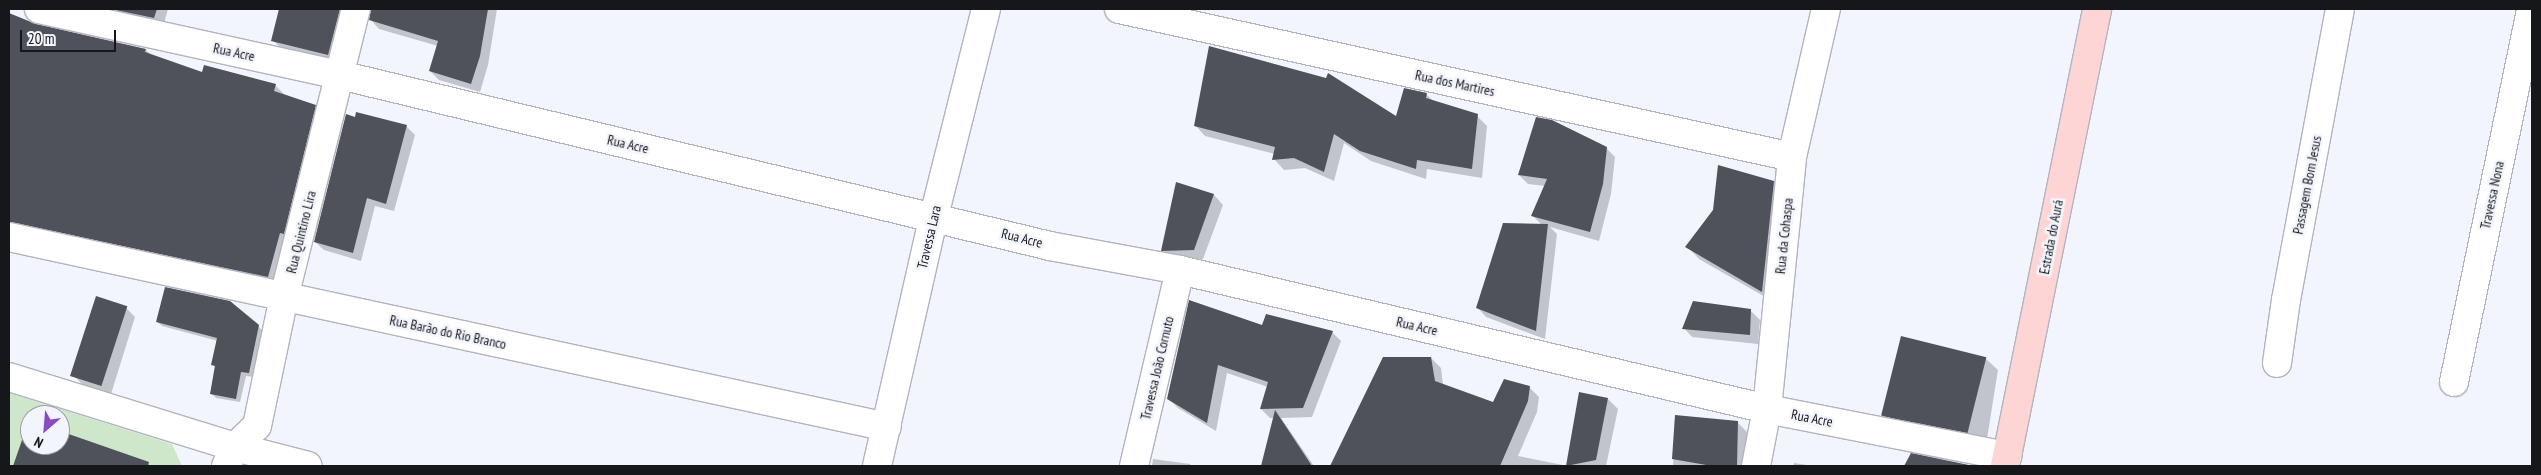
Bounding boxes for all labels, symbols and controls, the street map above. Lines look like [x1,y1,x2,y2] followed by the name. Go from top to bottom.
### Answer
[22,20,119,52] scale bar
[28,29,54,48] text: 20 m
[212,39,256,65] street label: Rua Acre
[1414,66,1496,100] street label: Rua dos Martires
[605,131,651,157] street label: Rua Acre
[2289,134,2325,236] street label: Passagem Bom Jesus
[2477,159,2507,231] street label: Travessa Nona
[283,189,319,275] street label: Rua Quintino Lira
[1772,197,1796,275] street label: Rua da Cohaspa
[2036,198,2066,276] street label: Estrada do Aurá
[914,204,944,270] street label: Travessa Lara
[999,225,1045,251] street label: Rua Acre
[388,311,508,353] street label: Rua Barão do Rio Branco
[1394,313,1440,339] street label: Rua Acre
[1137,315,1177,421] street label: Travessa João Cornuto
[20,405,70,455] north arrow
[1790,406,1834,430] street label: Rua Acre
[31,433,46,452] text: N

